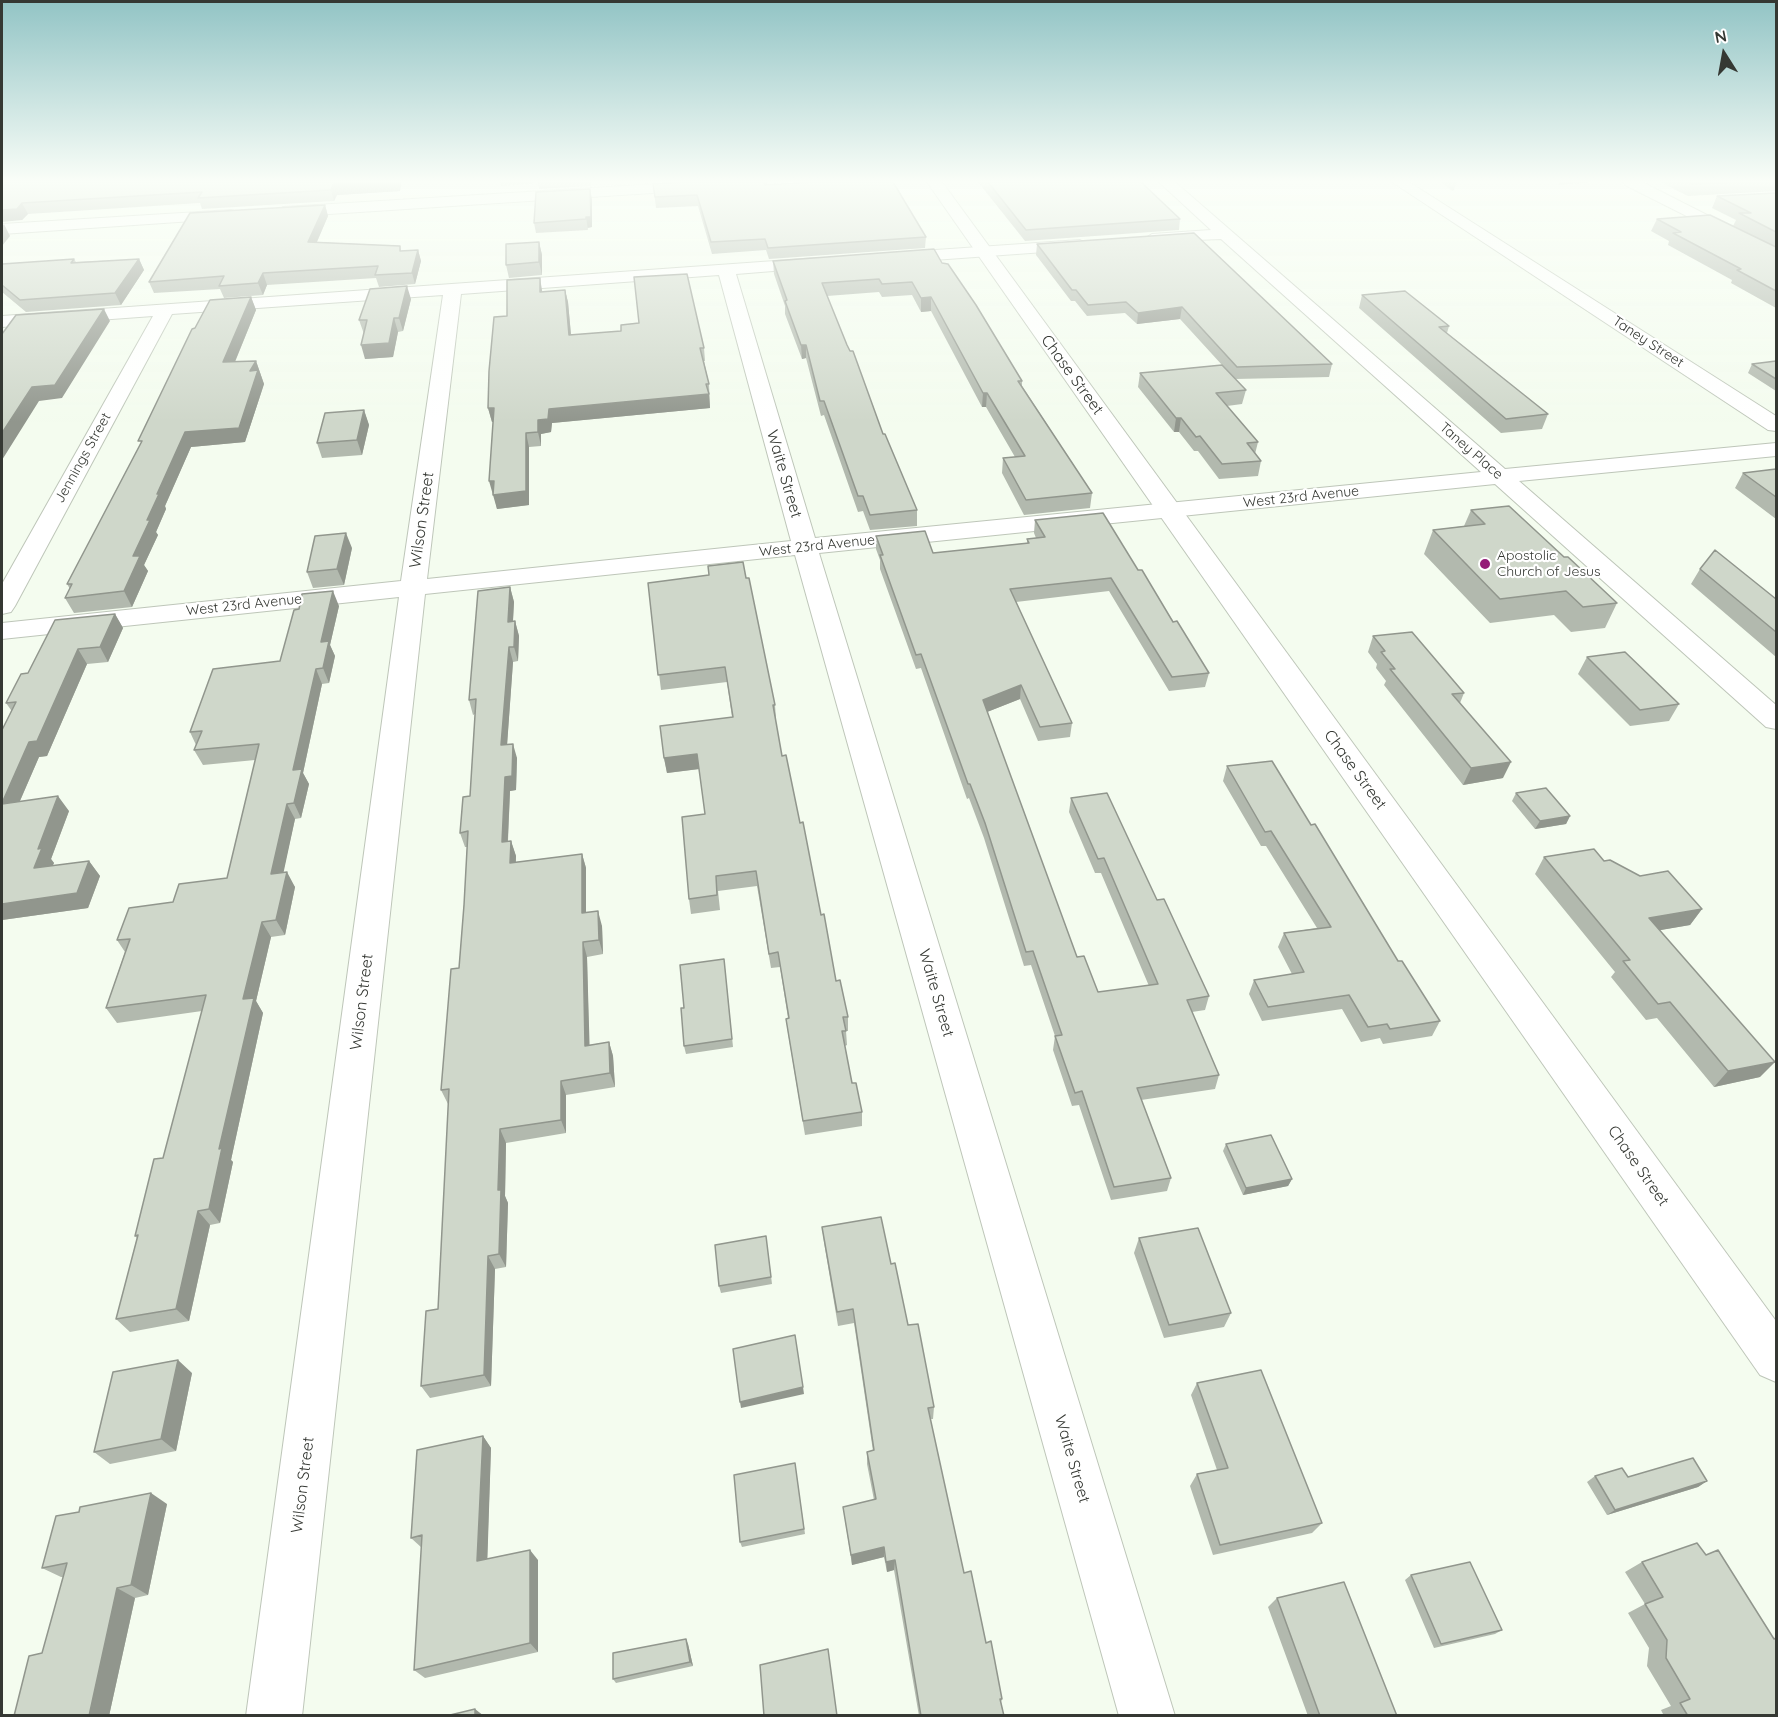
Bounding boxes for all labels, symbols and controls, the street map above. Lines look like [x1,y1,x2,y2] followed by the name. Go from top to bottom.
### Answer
[1694,24,1754,84] north arrow
[1713,25,1728,47] text: N
[1609,313,1687,371] street label: Taney Street
[1037,331,1107,419] street label: Chase Street
[51,410,115,506] street label: Jennings Street
[1436,419,1506,483] street label: Taney Place
[762,428,806,520] street label: Waite Street
[406,471,438,569] street label: Wilson Street
[1242,483,1360,511] street label: West 23rd Avenue
[758,532,876,560] street label: West 23rd Avenue
[1497,548,1601,580] place label: Apostolic Church of Jesus
[1478,557,1492,571] marker: Apostolic Church of Jesus
[185,591,303,619] street label: West 23rd Avenue
[1320,726,1390,814] street label: Chase Street
[914,947,958,1039] street label: Waite Street
[347,953,377,1051] street label: Wilson Street
[1603,1122,1673,1210] street label: Chase Street
[1050,1413,1094,1505] street label: Waite Street
[288,1436,318,1534] street label: Wilson Street

